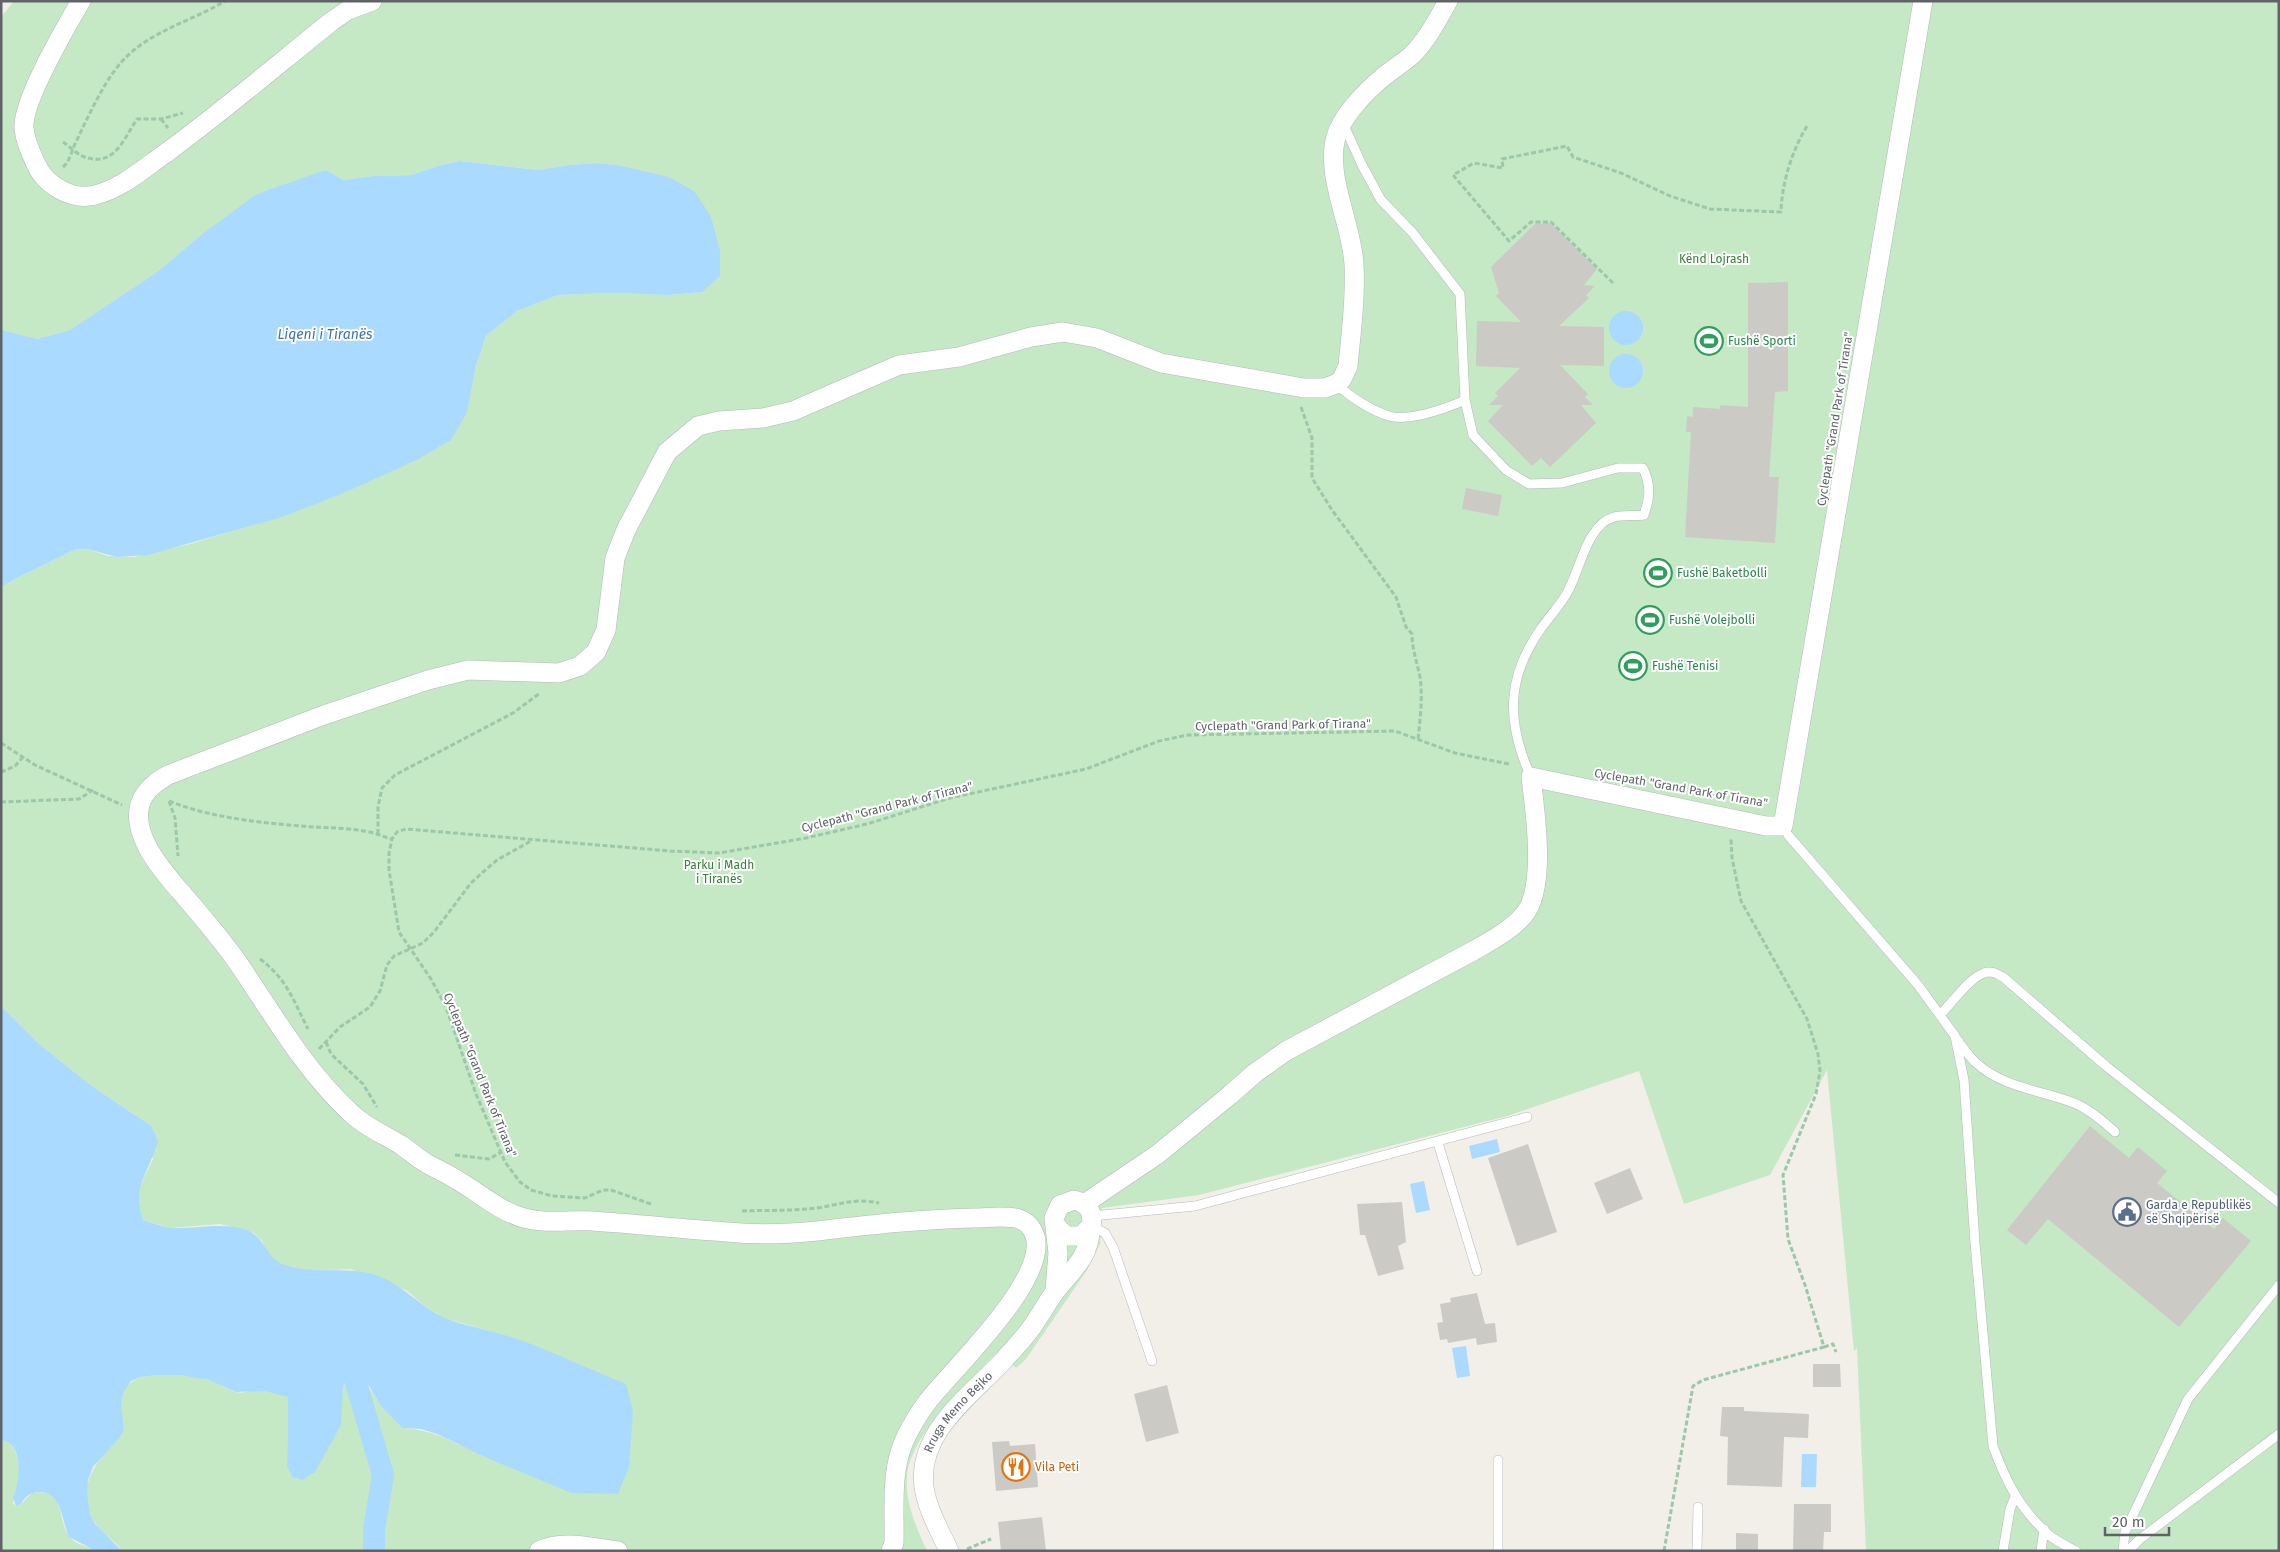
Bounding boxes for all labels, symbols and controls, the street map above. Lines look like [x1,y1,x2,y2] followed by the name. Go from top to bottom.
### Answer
[1679,252,1749,266] park label: Kënd Lojrash
[277,326,373,343] water label: Liqeni i Tiranës
[1694,326,1724,356] sports icon: Fushë Sporti
[1814,331,1856,507] street label: Cyclepath "Grand Park of Tirana"
[1728,334,1796,348] place label: Fushë Sporti
[1643,558,1673,588] sports icon: Fushë Baketbolli
[1677,566,1767,580] place label: Fushë Baketbolli
[1635,605,1665,635] sports icon: Fushë Volejbolli
[1669,613,1755,627] place label: Fushë Volejbolli
[1618,651,1648,681] sports icon: Fushë Tenisi
[1652,659,1718,673] place label: Fushë Tenisi
[1195,716,1371,734] street label: Cyclepath "Grand Park of Tirana"
[1593,766,1769,810] street label: Cyclepath "Grand Park of Tirana"
[800,779,974,835] street label: Cyclepath "Grand Park of Tirana"
[684,858,754,886] park label: Parku i Madh i Tiranës
[441,991,520,1159] street label: Cyclepath "Grand Park of Tirana"
[2112,1197,2142,1227] public building icon: Garda e Republikës së Shqipërisë
[2146,1198,2251,1226] place label: Garda e Republikës së Shqipërisë
[921,1369,995,1455] street label: Rruga Memo Bejko
[1001,1452,1031,1482] restaurant icon: Vila Peti
[1035,1460,1079,1474] place label: Vila Peti
[2105,1504,2169,1536] scale bar
[2112,1513,2145,1531] text: 20 m

